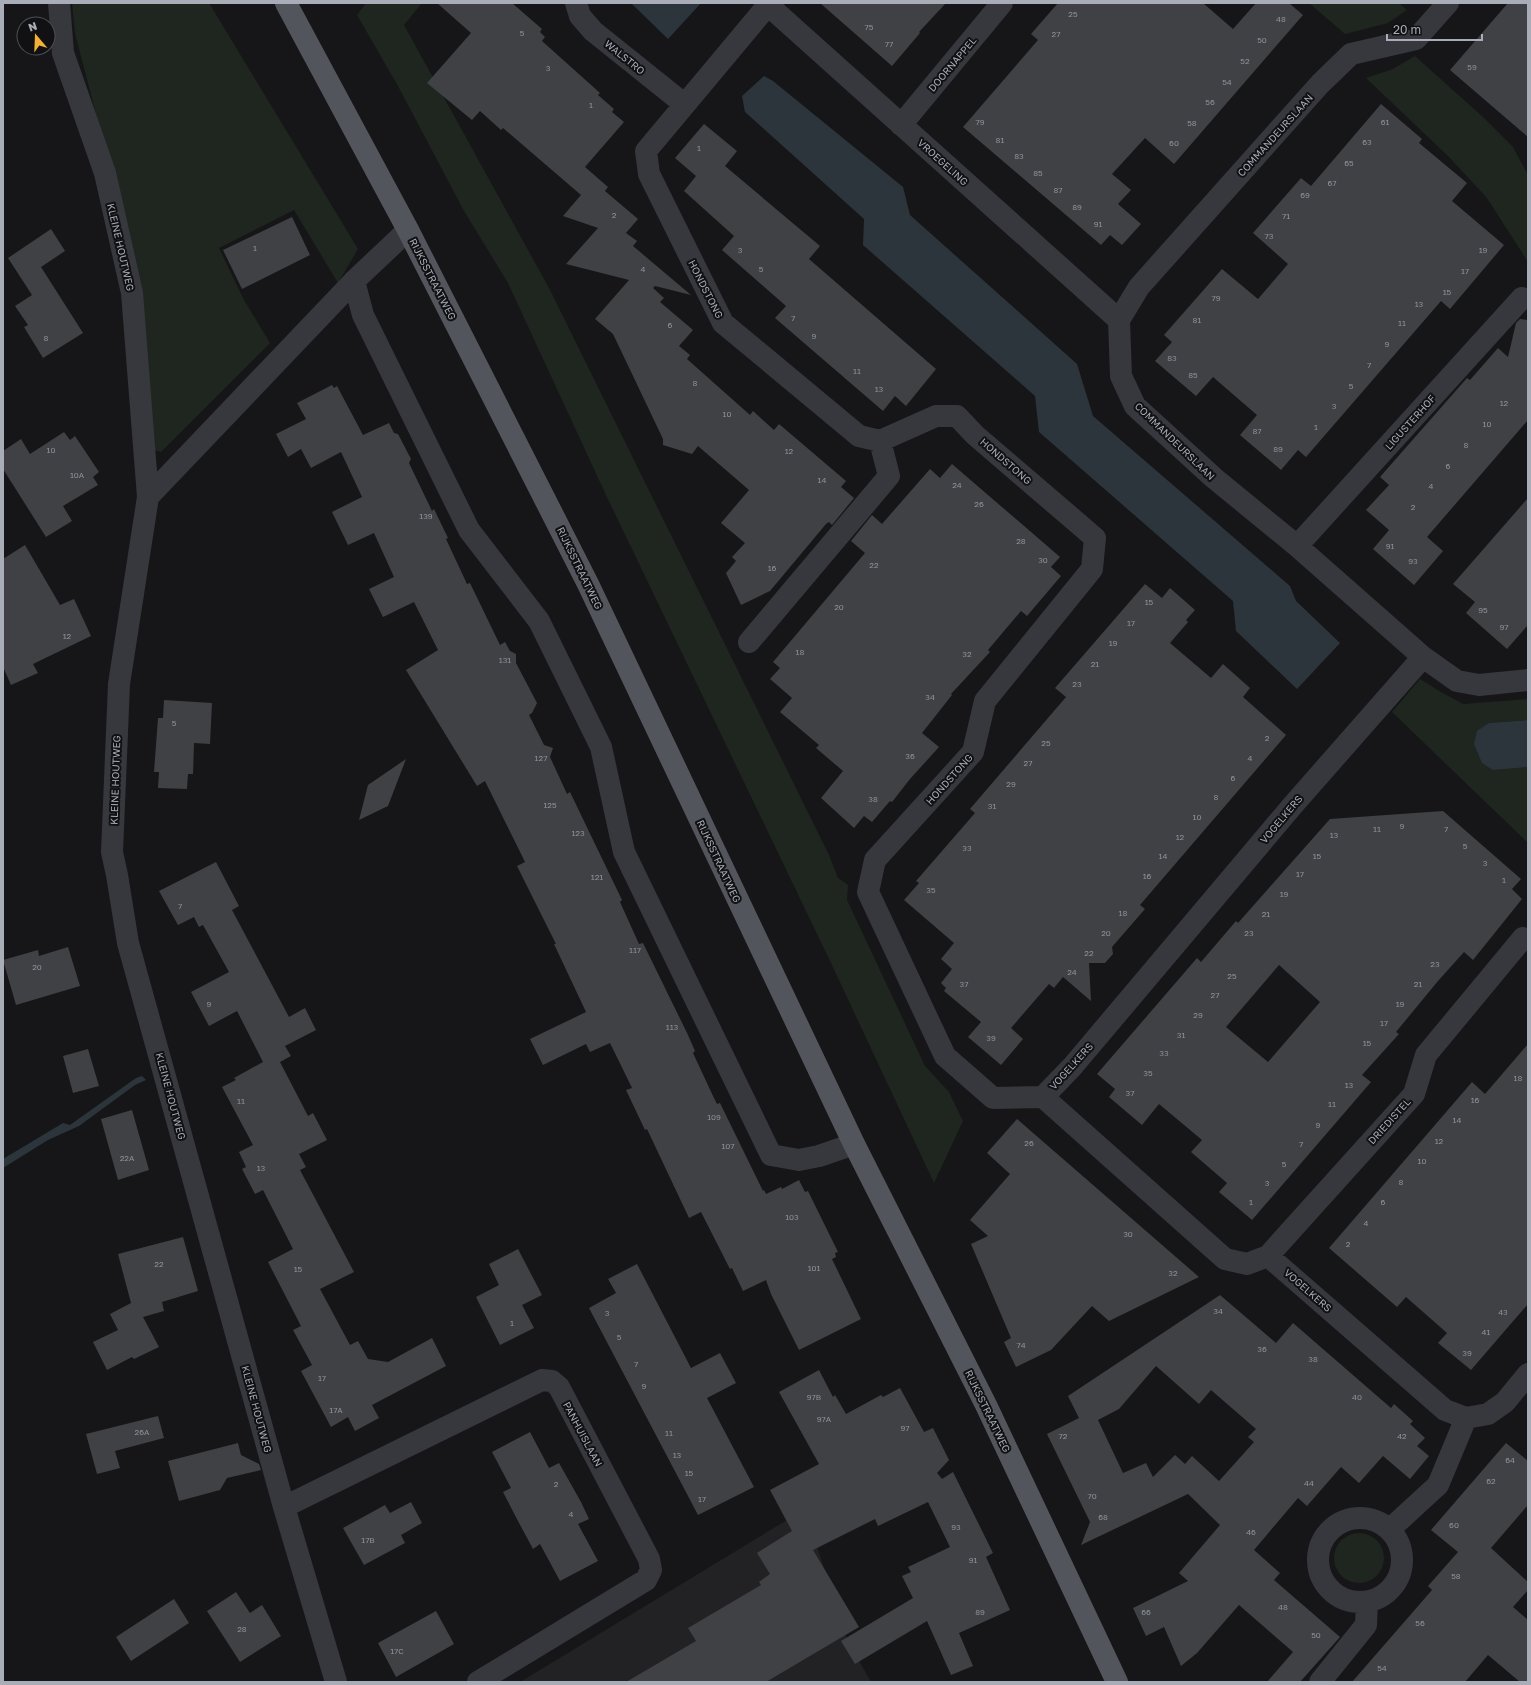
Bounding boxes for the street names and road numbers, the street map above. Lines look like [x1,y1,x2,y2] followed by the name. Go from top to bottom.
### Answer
[926,34,979,94] street label: DOORNAPPEL
[603,37,647,77] street label: WALSTRO
[1235,91,1315,179] street label: COMMANDEURSLAAN
[915,136,971,188] street label: VROEGELING
[105,202,137,292] street label: KLEINE HOUTWEG
[407,236,459,322] street label: RIJKSSTRAATWEG
[686,258,726,320] street label: HONDSTONG
[1382,392,1438,452] street label: LIGUSTERHOF
[1133,400,1217,482] street label: COMMANDEURSLAAN
[978,435,1034,487] street label: HONDSTONG
[555,525,605,611] street label: RIJKSSTRAATWEG
[107,735,123,825] street label: KLEINE HOUTWEG
[923,751,975,807] street label: HONDSTONG
[1257,793,1305,845] street label: VOGELKERS
[695,818,743,904] street label: RIJKSSTRAATWEG
[1047,1040,1095,1092] street label: VOGELKERS
[154,1051,188,1141] street label: KLEINE HOUTWEG
[1365,1095,1413,1146] street label: DRIEDISTEL
[1282,1266,1334,1314] street label: VOGELKERS
[240,1364,274,1454] street label: KLEINE HOUTWEG
[963,1368,1013,1454] street label: RIJKSSTRAATWEG
[561,1400,605,1468] street label: PANHUISLAAN

